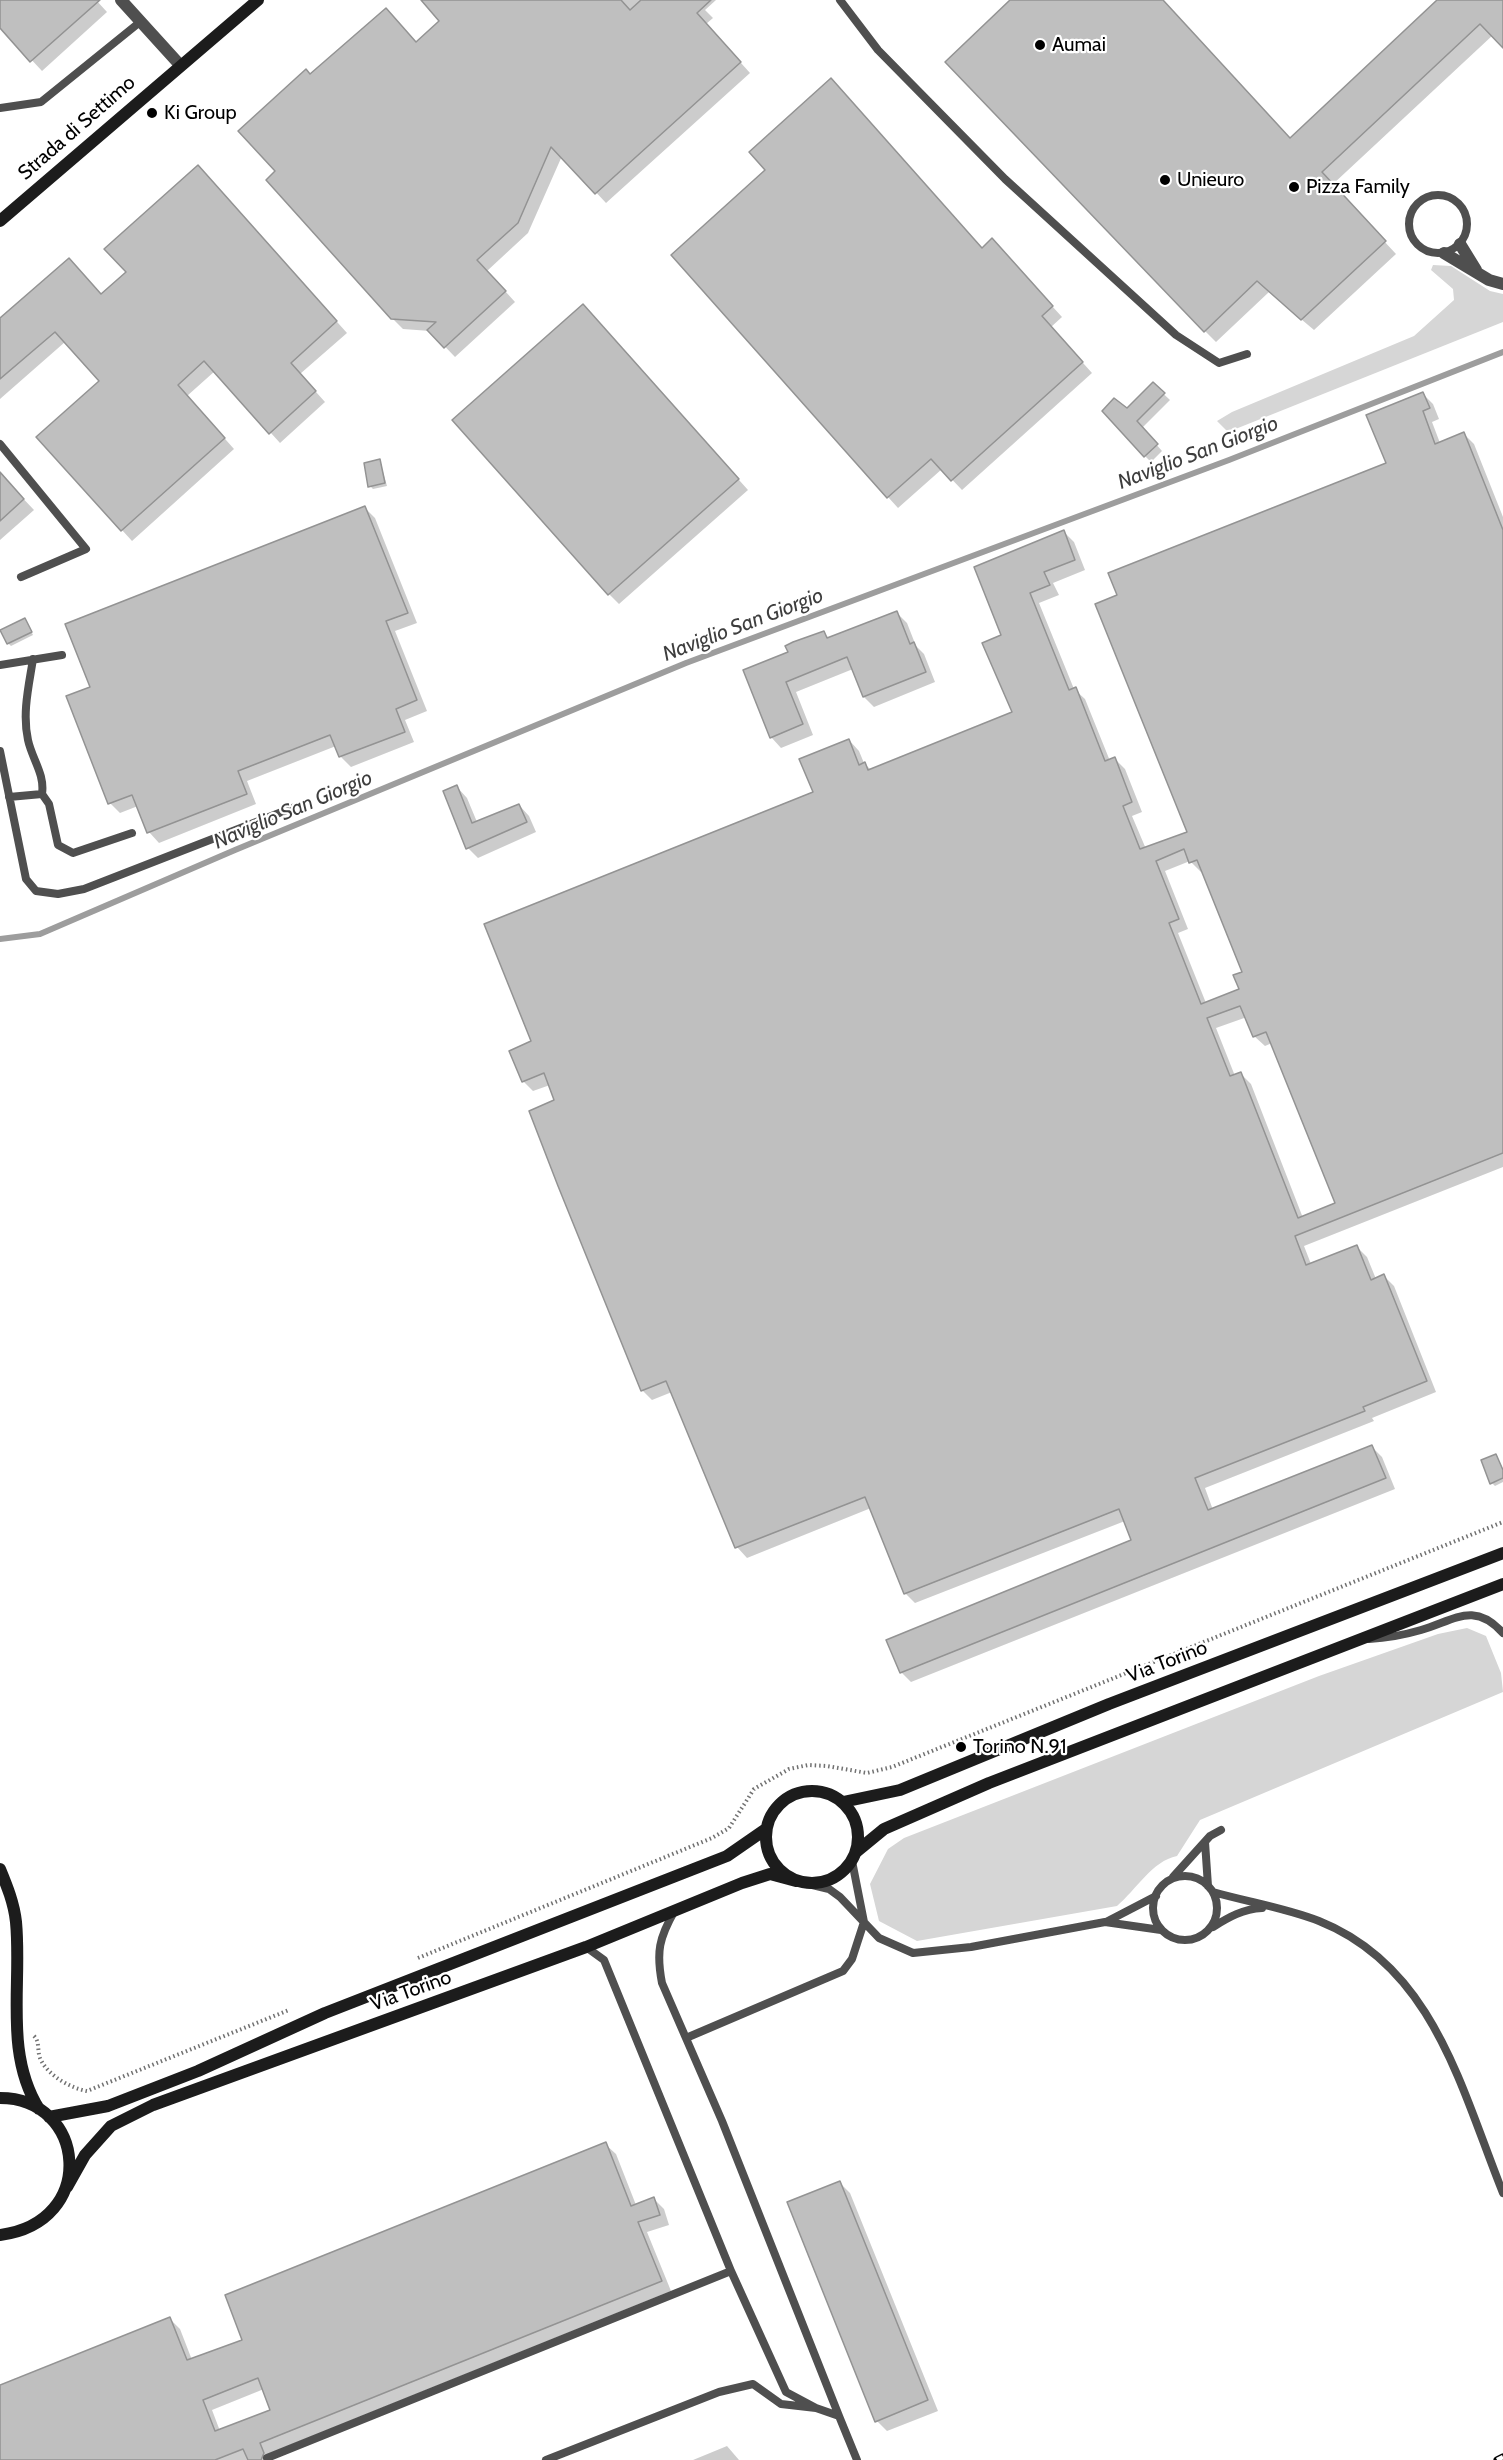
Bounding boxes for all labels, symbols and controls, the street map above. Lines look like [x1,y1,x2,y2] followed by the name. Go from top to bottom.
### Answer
[1052,33,1106,57] place label: Aumai
[1033,38,1047,52] marker: Aumai
[14,71,140,185] street label: Strada di Settimo
[164,101,237,125] place label: Ki Group
[145,106,159,120] marker: Ki Group
[1177,168,1244,192] place label: Unieuro
[1158,173,1172,187] marker: Unieuro
[1306,175,1410,199] place label: Pizza Family
[1287,180,1301,194] marker: Pizza Family
[1114,411,1282,495] water label: Naviglio San Giorgio
[659,583,827,667] water label: Naviglio San Giorgio
[210,765,376,855] water label: Naviglio San Giorgio
[1123,1636,1211,1688] street label: Via Torino
[973,1735,1066,1759] place label: Torino N.91
[954,1740,968,1754] marker: Torino N.91
[367,1965,455,2017] street label: Via Torino

